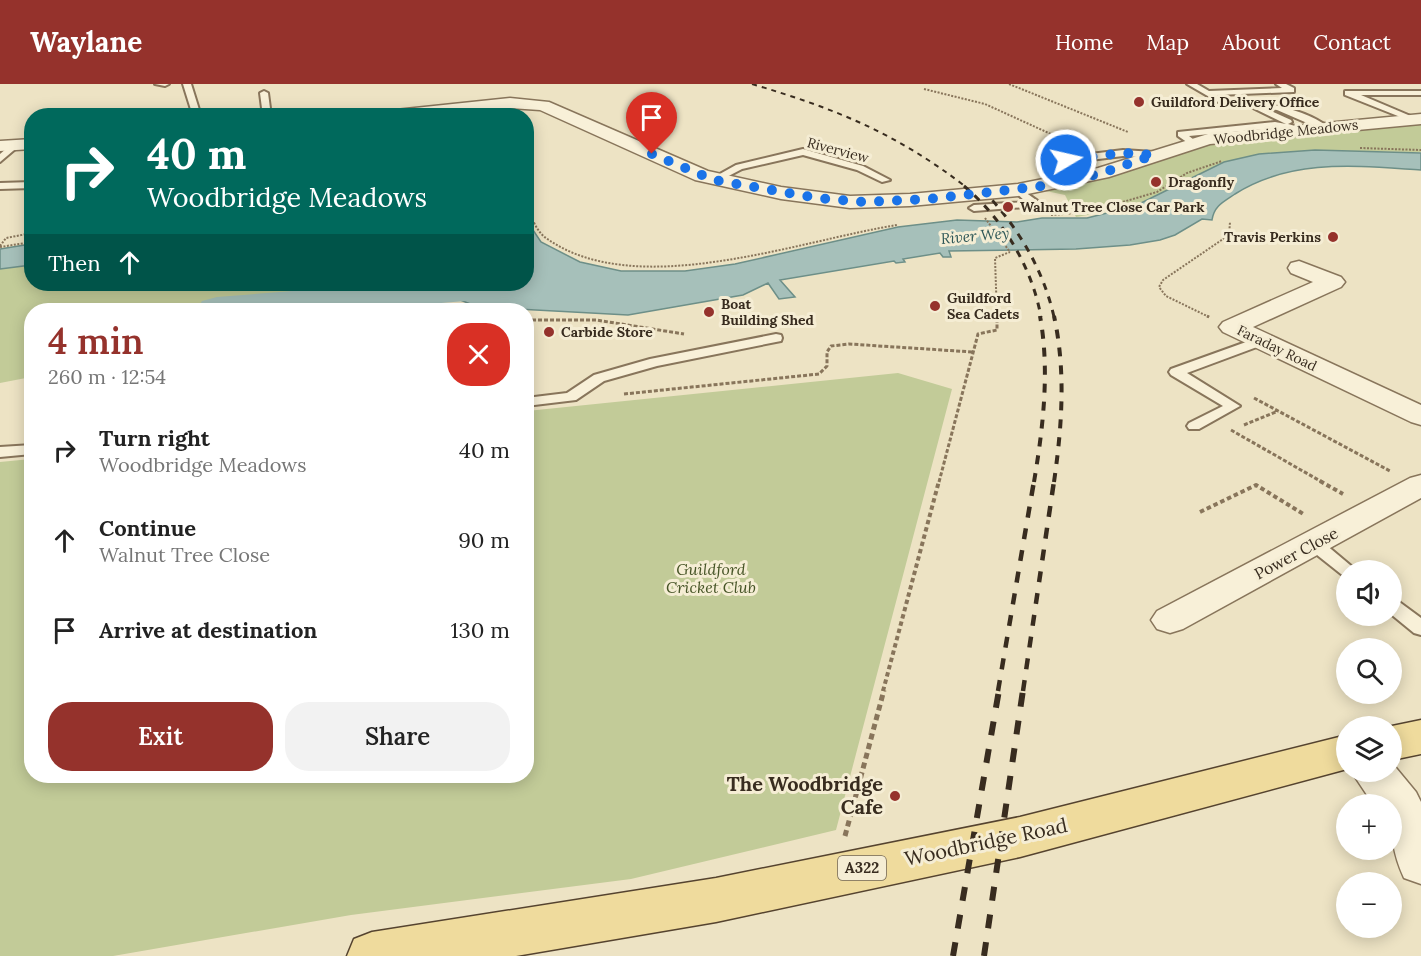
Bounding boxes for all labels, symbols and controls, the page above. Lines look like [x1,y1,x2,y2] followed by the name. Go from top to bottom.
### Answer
[30,24,142,60] text: Waylane
[1055,29,1113,56] text: Home
[1146,29,1189,56] text: Map
[1222,29,1280,56] text: About
[1313,29,1391,56] text: Contact
[626,92,677,154] pin
[1151,93,1320,111] place label: Guildford Delivery Office
[1132,95,1146,109] marker: Guildford Delivery Office
[635,101,668,134] icon: arrive
[1213,115,1359,149] street label: Woodbridge Meadows
[147,127,246,181] text: 40 m
[1034,128,1098,192] position arrow
[48,132,126,210] icon: right
[805,133,872,167] street label: Riverview
[1168,173,1234,191] place label: Dragonfly
[1149,175,1163,189] marker: Dragonfly
[147,180,427,214] text: Woodbridge Meadows
[1020,198,1205,216] place label: Walnut Tree Close Car Park
[1001,200,1015,214] marker: Walnut Tree Close Car Park
[940,223,1010,248] water label: River Wey
[1224,228,1321,246] place label: Travis Perkins
[1326,230,1340,244] marker: Travis Perkins
[113,246,146,279] icon: ahead
[48,249,101,277] text: Then
[947,289,1020,323] place label: Guildford Sea Cadets
[721,295,814,329] place label: Boat Building Shed
[928,299,942,313] marker: Guildford Sea Cadets
[702,305,716,319] marker: Boat Building Shed
[48,318,144,364] text: 4 min
[1234,321,1320,375] street label: Faraday Road
[447,323,510,386] button: close
[561,323,653,341] place label: Carbide Store
[542,325,556,339] marker: Carbide Store
[48,364,166,389] text: 260 m · 12:54
[99,424,210,452] text: Turn right
[48,434,81,467] icon: right
[459,436,510,464] text: 40 m
[99,452,307,477] text: Woodbridge Meadows
[99,514,196,542] text: Continue
[1251,522,1342,583] street label: Power Close
[48,524,81,557] icon: ahead
[458,526,510,554] text: 90 m
[99,542,270,567] text: Walnut Tree Close
[666,559,756,597] park label: Guildford Cricket Club
[1336,560,1402,938] map controls
[1336,560,1402,626] button: sound
[48,614,81,647] icon: arrive
[99,616,317,644] text: Arrive at destination
[451,616,510,644] text: 130 m
[1336,638,1402,704] button: search
[48,702,273,771] button: Exit
[285,702,510,771] button: Share
[1336,716,1402,782] button: layers
[727,771,883,819] place label: The Woodbridge Cafe
[888,789,902,803] marker: The Woodbridge Cafe
[1336,794,1402,860] button: +
[902,812,1070,871] street label: Woodbridge Road
[838,856,886,880] road number: A322
[1336,872,1402,938] button: −

